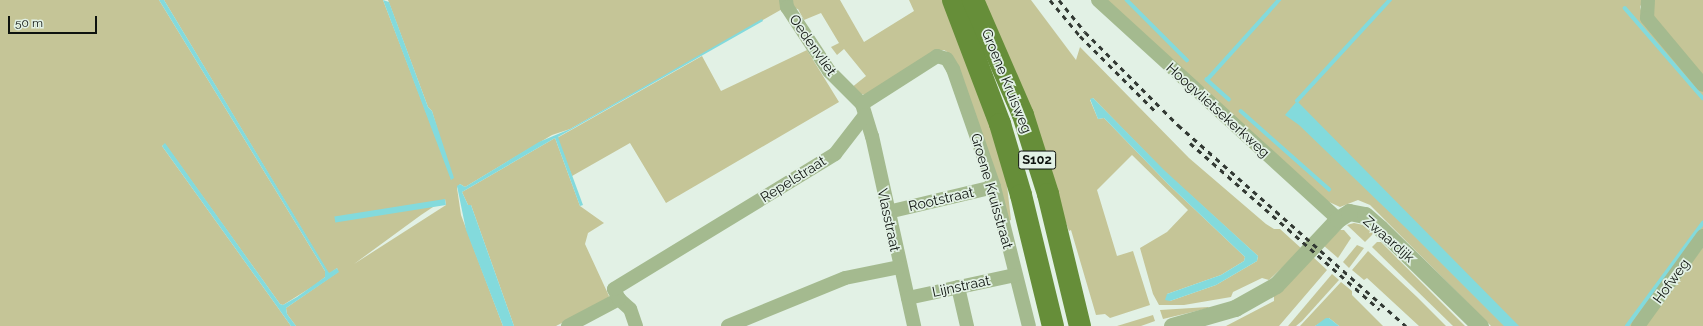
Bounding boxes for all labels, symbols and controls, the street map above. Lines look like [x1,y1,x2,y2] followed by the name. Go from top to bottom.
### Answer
[10,8,99,34] scale bar
[786,11,840,79] street label: Oedenvliet
[15,16,43,30] text: 50 m
[978,26,1036,136] street label: Groene Kruisweg
[1163,59,1273,161] street label: Hoogvlietsekerkweg
[967,131,1017,251] street label: Groene Kruisstraat
[1018,149,1056,171] road number: S102
[757,152,829,206] street label: Repelstraat
[907,183,975,215] street label: Rootstraat
[874,187,904,253] street label: Vlasstraat
[1360,212,1418,266] street label: Zwaardijk
[1649,255,1693,307] street label: Hofweg
[931,272,991,300] street label: Lijnstraat

